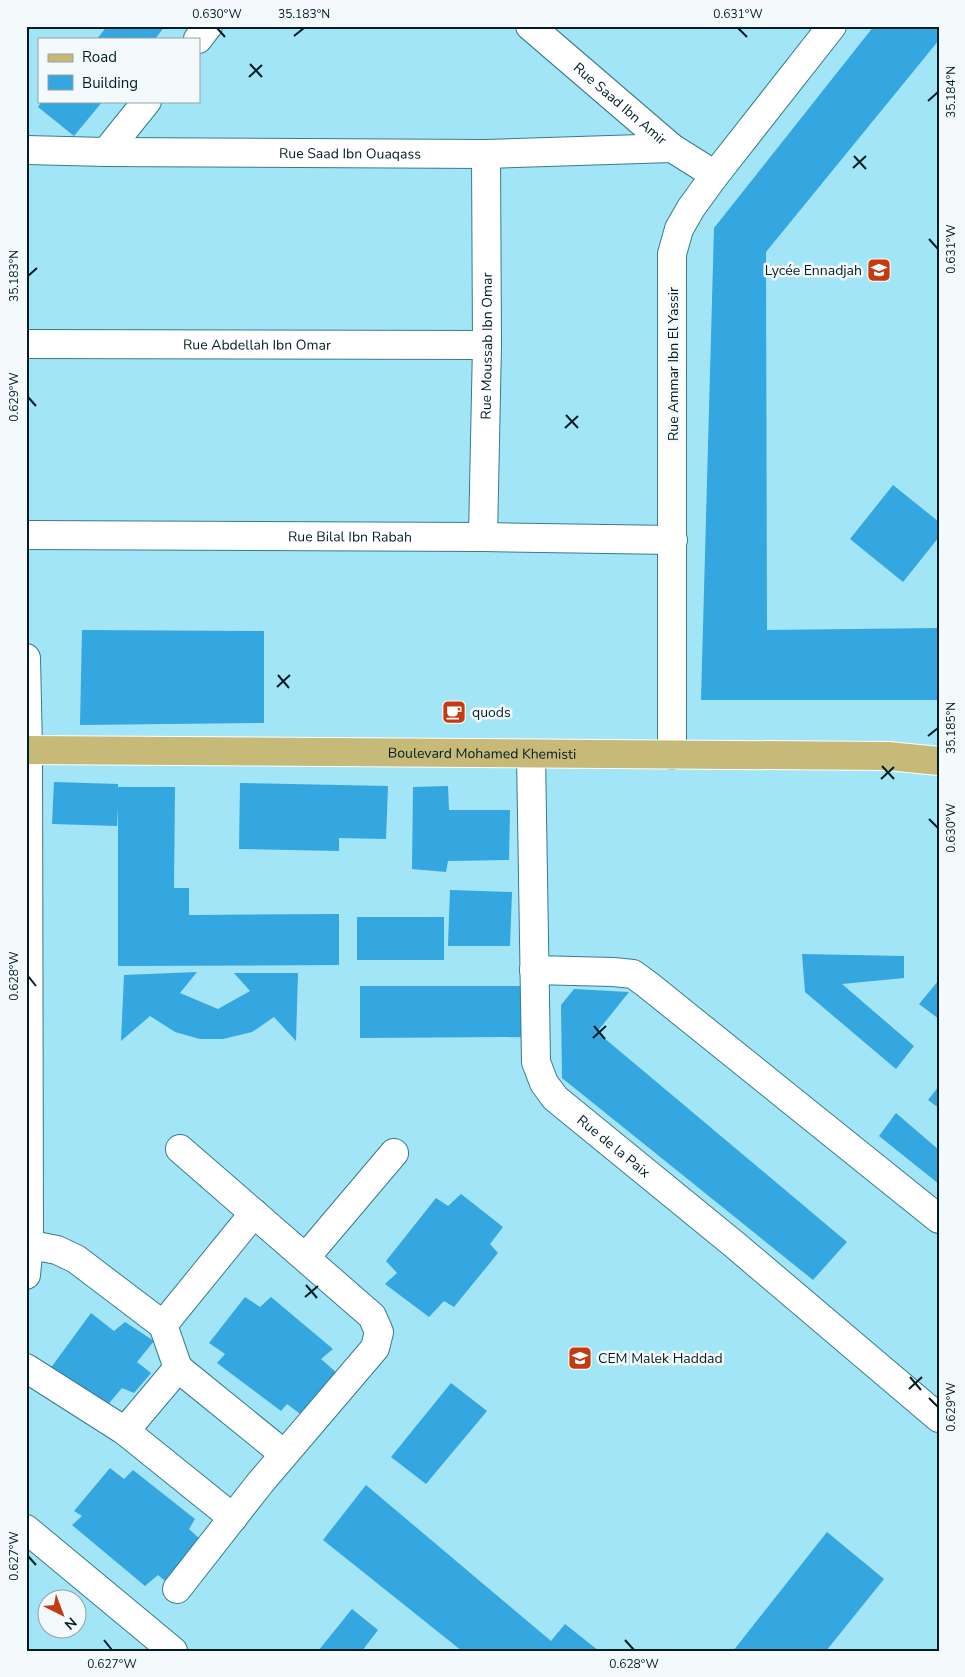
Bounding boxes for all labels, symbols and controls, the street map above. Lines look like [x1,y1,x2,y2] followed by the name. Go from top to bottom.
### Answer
[192,6,242,22] text: 0.630°W
[278,6,330,22] text: 35.183°N
[713,6,763,22] text: 0.631°W
[38,38,200,102] legend
[82,47,117,67] text: Road
[570,58,671,149] street label: Rue Saad Ibn Amir
[943,66,959,118] text: 35.184°N
[82,73,138,93] text: Building
[279,143,421,163] street label: Rue Saad Ibn Ouaqass
[943,224,959,274] text: 0.631°W
[6,250,22,302] text: 35.183°N
[866,257,892,283] school or university icon: Lycée Ennadjah
[765,261,862,280] place label: Lycée Ennadjah
[476,272,497,420] street label: Rue Moussab Ibn Omar
[664,287,683,441] street label: Rue Ammar Ibn El Yassir
[183,335,331,354] street label: Rue Abdellah Ibn Omar
[6,372,22,422] text: 0.629°W
[288,527,412,546] street label: Rue Bilal Ibn Rabah
[441,699,467,725] cafe icon: quods
[943,702,959,754] text: 35.185°N
[472,703,511,722] place label: quods
[388,743,576,763] street label: Boulevard Mohamed Khemisti
[943,803,959,853] text: 0.630°W
[6,951,22,1001] text: 0.628°W
[573,1110,655,1182] street label: Rue de la Paix
[567,1345,593,1371] school or university icon: CEM Malek Haddad
[598,1349,723,1368] place label: CEM Malek Haddad
[943,1382,959,1432] text: 0.629°W
[6,1531,22,1581] text: 0.627°W
[38,1590,88,1640] north arrow
[60,1613,81,1634] text: N
[87,1656,137,1672] text: 0.627°W
[609,1656,659,1672] text: 0.628°W

